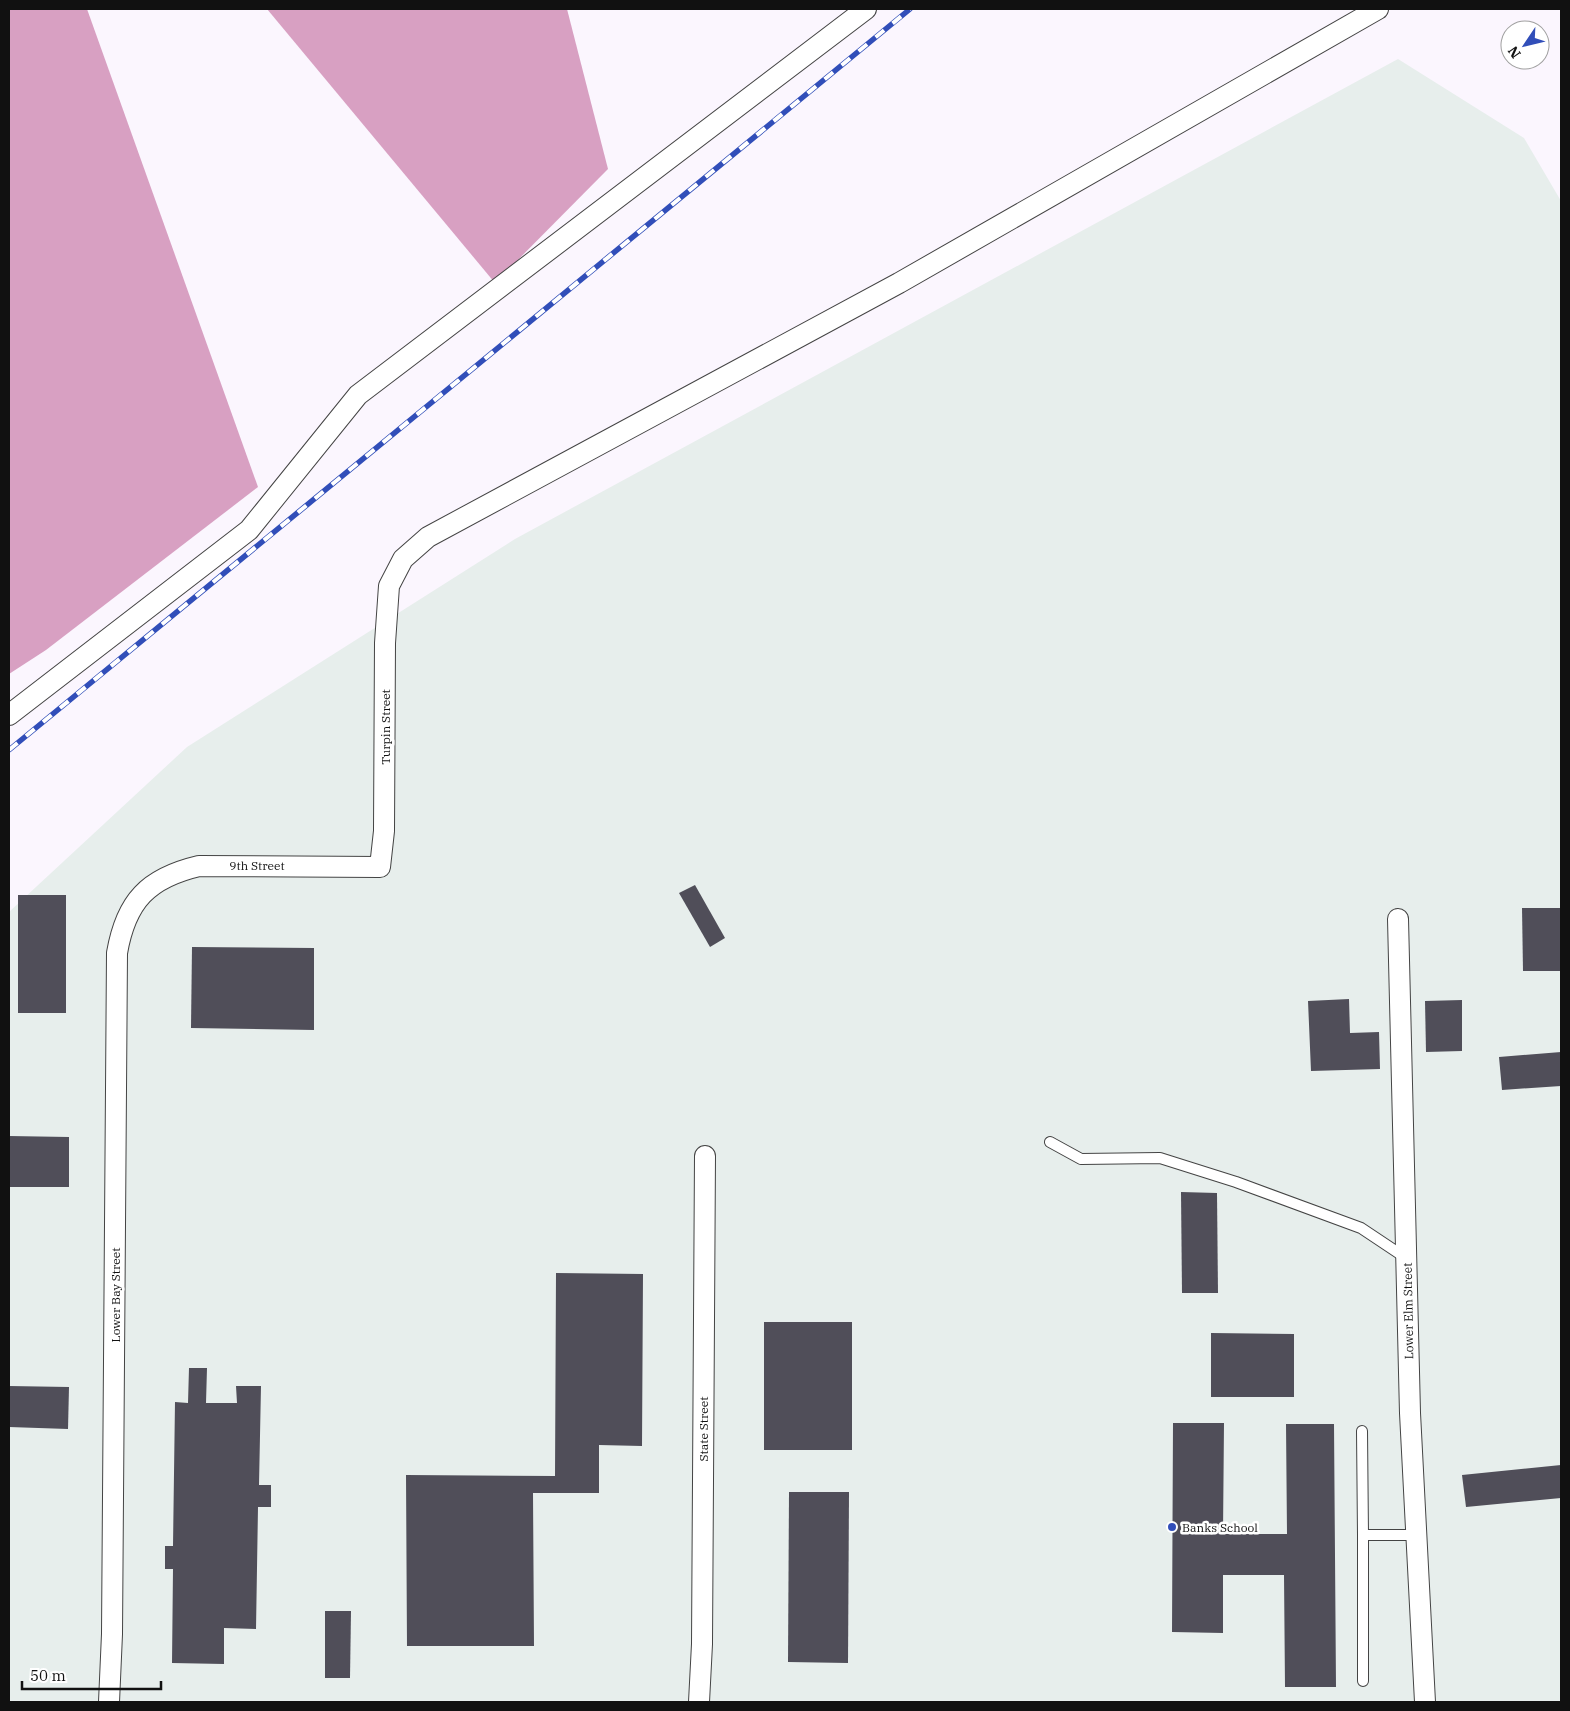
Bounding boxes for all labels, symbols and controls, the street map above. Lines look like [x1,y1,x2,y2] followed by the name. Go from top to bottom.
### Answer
[1500,20,1550,70] north arrow
[1504,43,1525,62] text: N
[378,689,393,765] street label: Turpin Street
[229,858,285,873] street label: 9th Street
[108,1248,123,1342] street label: Lower Bay Street
[1400,1262,1416,1360] street label: Lower Elm Street
[696,1397,711,1461] street label: State Street
[1182,1520,1258,1535] place label: Banks School
[1166,1521,1178,1533] marker: Banks School
[22,1658,161,1690] scale bar
[30,1666,66,1685] text: 50 m

